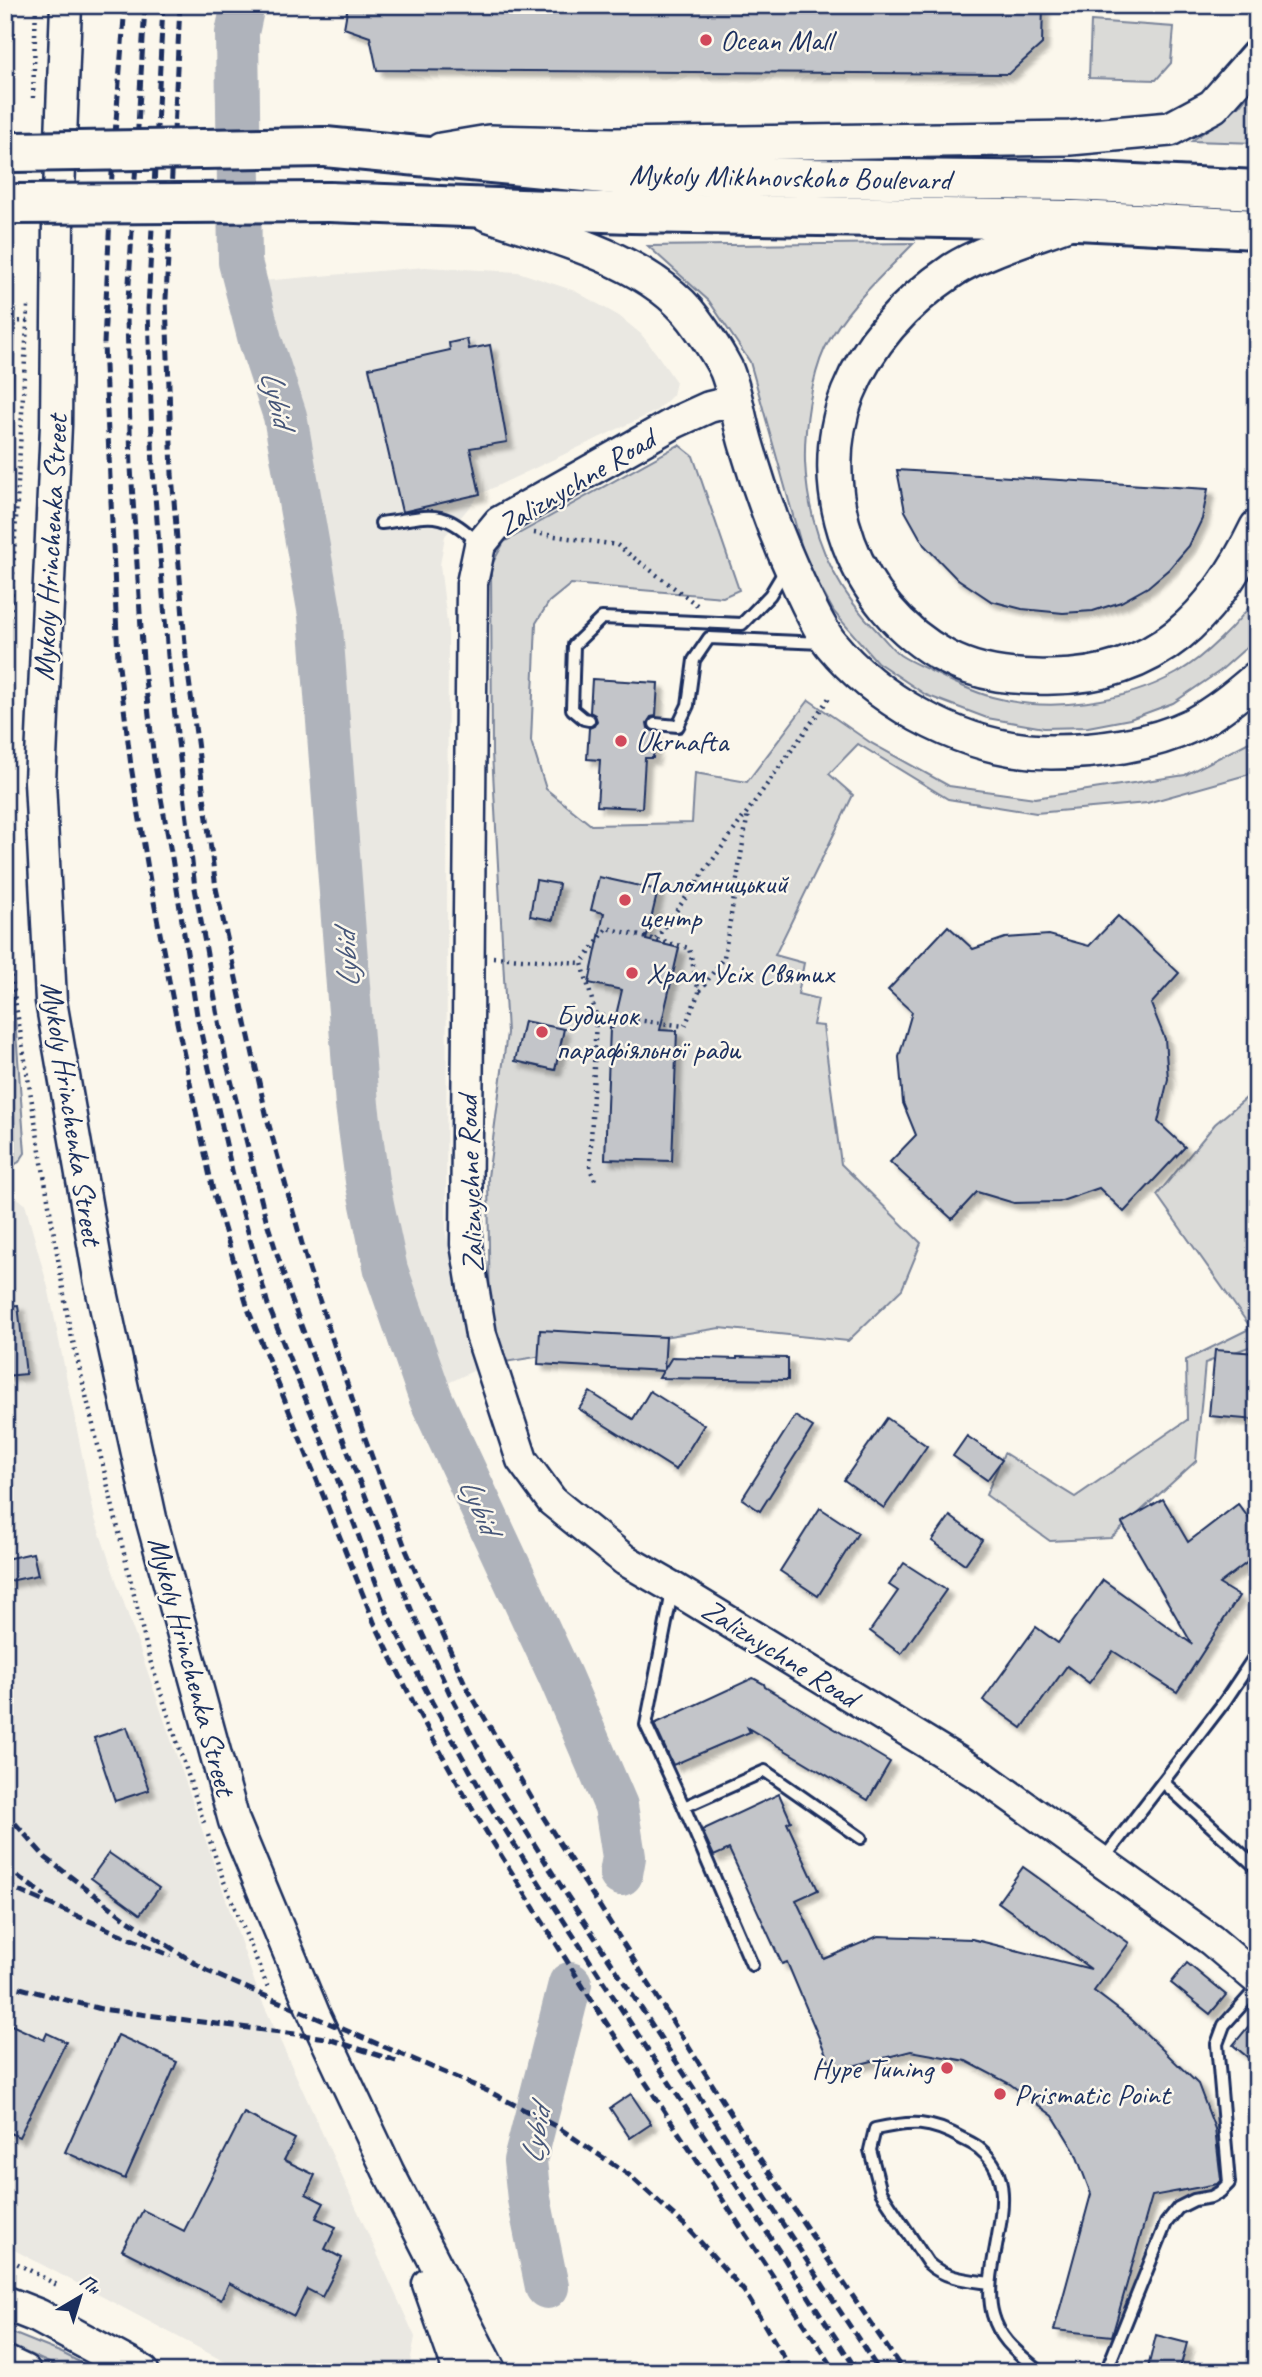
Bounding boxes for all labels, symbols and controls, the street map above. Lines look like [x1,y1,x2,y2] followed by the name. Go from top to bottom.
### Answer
[720,21,837,59] place label: Ocean Mall
[698,32,714,48] marker: Ocean Mall
[629,155,955,199] street label: Mykoly Mikhnovskoho Boulevard
[251,366,307,440] water label: Lybid
[24,411,76,682] street label: Mykoly Hrinchenka Street
[490,418,665,544] street label: Zaliznychne Road
[635,722,730,760] place label: Ukrnafta
[613,733,629,749] marker: Ukrnafta
[639,864,789,936] place label: Паломницький центр
[617,892,633,908] marker: Паломницький центр
[323,921,369,990] water label: Lybid
[646,954,836,992] place label: Храм Усіх Святих
[624,965,640,981] marker: Храм Усіх Святих
[32,979,112,1250] street label: Mykoly Hrinchenka Street
[556,996,742,1068] place label: Будинок парафіяльної ради
[534,1024,550,1040] marker: Будинок парафіяльної ради
[448,1091,492,1273] street label: Zaliznychne Road
[449,1471,514,1548] water label: Lybid
[139,1533,246,1802] street label: Mykoly Hrinchenka Street
[695,1590,869,1718] street label: Zaliznychne Road
[812,2049,935,2087] place label: Hype Tuning
[939,2060,955,2076] marker: Hype Tuning
[1014,2075,1173,2113] place label: Prismatic Point
[992,2086,1008,2102] marker: Prismatic Point
[510,2094,562,2166] water label: Lybid
[46,2262,116,2332] north arrow
[75,2269,106,2301] text: Пн

